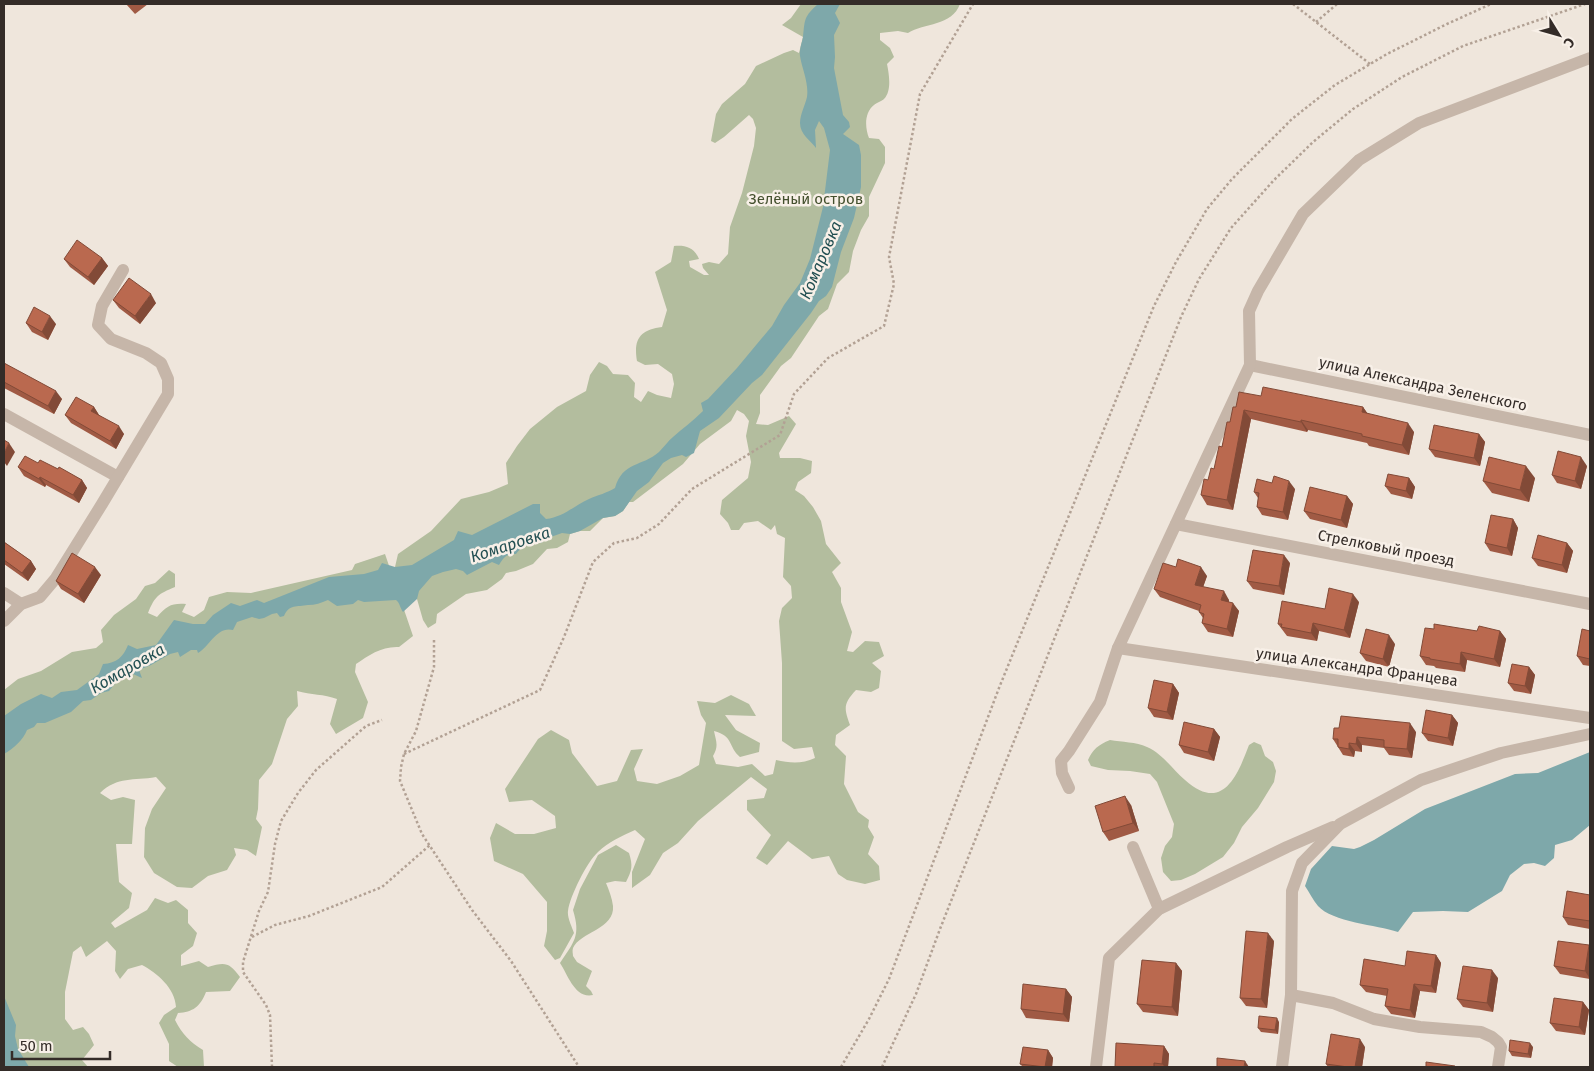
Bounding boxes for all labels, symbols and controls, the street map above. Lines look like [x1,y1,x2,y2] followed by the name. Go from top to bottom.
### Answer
[1534,10,1584,60] north arrow
[1560,34,1578,51] text: С
[749,190,863,208] park label: Зелёный остров
[796,218,845,302] water label: Комаровка
[1317,353,1529,415] street label: улица Александра Зеленского
[468,523,552,566] water label: Комаровка
[1316,526,1456,570] street label: Стрелковый проезд
[87,639,168,697] water label: Комаровка
[1255,644,1459,690] street label: улица Александра Францева
[12,1028,110,1060] scale bar
[20,1037,53,1055] text: 50 m

